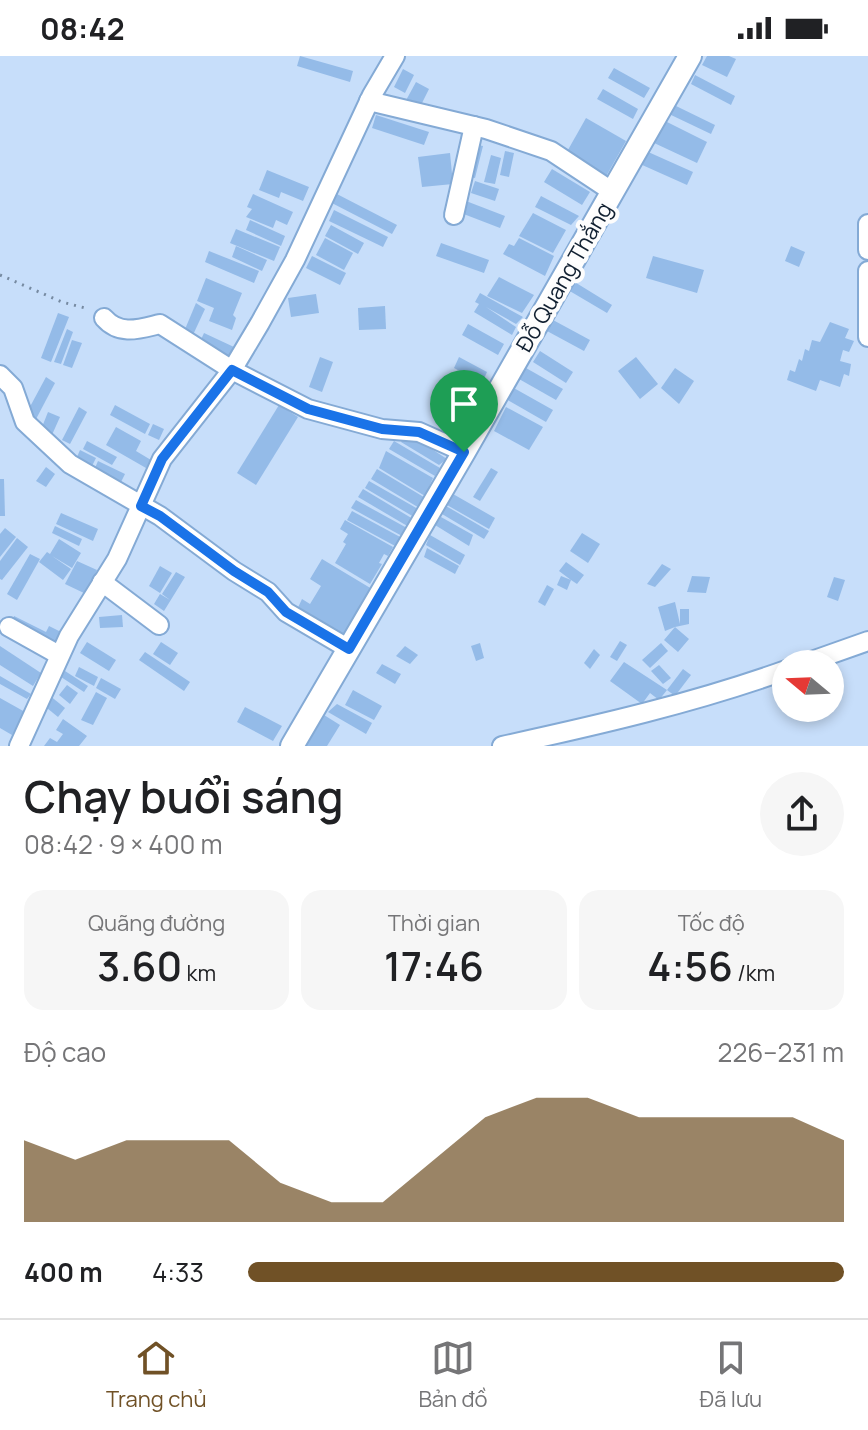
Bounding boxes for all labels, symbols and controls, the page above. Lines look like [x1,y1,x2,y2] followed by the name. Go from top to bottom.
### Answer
[40,8,125,49] text: 08:42
[509,197,619,357] street label: Đỗ Quang Thắng
[430,370,498,452] pin
[442,382,486,426] icon: arrive
[772,650,844,722] north arrow
[772,650,844,722] map controls
[24,766,343,826] text: Chạy buổi sáng
[760,772,844,856] button: share
[24,826,223,862] text: 08:42 · 9 × 400 m
[88,908,225,938] text: Quãng đường
[388,908,480,938] text: Thời gian
[678,908,745,938] text: Tốc độ
[97,938,182,993] text: 3.60
[384,938,484,993] text: 17:46
[647,938,733,993] text: 4:56
[182,958,216,988] text: km
[733,958,775,988] text: /km
[24,1034,106,1070] text: Độ cao
[718,1034,844,1070] text: 226–231 m
[24,1254,103,1290] text: 400 m
[152,1254,204,1290] text: 4:33
[106,1336,206,1414] tab: Trang chủ
[418,1336,488,1414] tab: Bản đồ
[700,1336,762,1414] tab: Đã lưu

